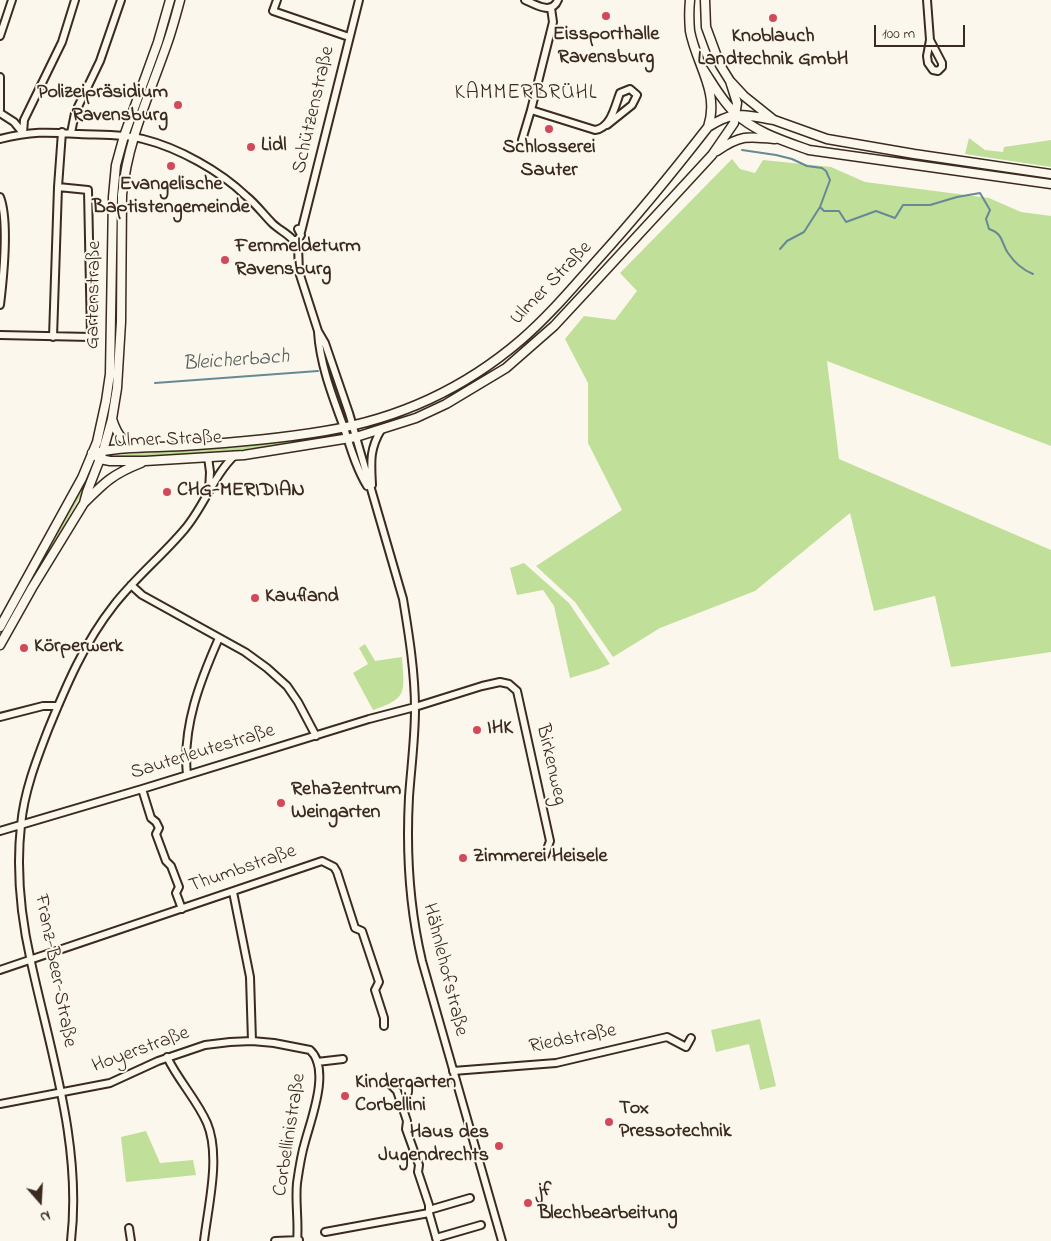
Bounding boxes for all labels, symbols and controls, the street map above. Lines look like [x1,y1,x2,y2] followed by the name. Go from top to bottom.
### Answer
[600,10,612,22] marker: Eissporthalle Ravensburg
[767,12,779,24] marker: Knoblauch Landtechnik GmbH
[876,15,967,47] scale bar
[882,23,915,45] text: 100 m
[553,24,659,71] place label: Eissporthalle Ravensburg
[698,26,848,73] place label: Knoblauch Landtechnik GmbH
[289,44,341,176] street label: Schützenstraße
[37,82,168,129] place label: Polizeipräsidium Ravensburg
[453,82,599,108] district label: KAMMERBRÜHL
[172,99,184,111] marker: Polizeipräsidium Ravensburg
[543,123,555,135] marker: Schlosserei Sauter
[261,135,287,159] place label: Lidl
[502,137,596,184] place label: Schlosserei Sauter
[245,141,257,153] marker: Lidl
[165,160,177,172] marker: Evangelische Baptistengemeinde
[92,174,250,221] place label: Evangelische Baptistengemeinde
[235,236,361,283] place label: Fernmeldeturm Ravensburg
[506,237,598,331] street label: Ulmer Straße
[82,241,108,349] street label: Gartenstraße
[219,254,231,266] marker: Fernmeldeturm Ravensburg
[182,346,290,378] water label: Bleicherbach
[114,427,222,455] street label: Ulmer Straße
[177,480,305,504] place label: CHG-MERIDIAN
[161,486,173,498] marker: CHG-MERIDIAN
[265,586,339,610] place label: Kaufland
[249,592,261,604] marker: Kaufland
[34,636,123,660] place label: Körperwerk
[18,642,30,654] marker: Körperwerk
[487,718,513,742] place label: IHK
[128,720,278,786] street label: Sauterleutestraße
[529,722,571,808] street label: Birkenweg
[471,724,483,736] marker: IHK
[291,779,401,826] place label: RehaZentrum Weingarten
[275,797,287,809] marker: RehaZentrum Weingarten
[186,840,300,900] street label: Thumbstraße
[473,846,607,870] place label: Zimmerei Heisele
[457,852,469,864] marker: Zimmerei Heisele
[27,893,81,1049] street label: Franz-Beer-Straße
[416,901,472,1039] street label: Hähnlehofstraße
[527,1020,619,1060] street label: Riedstraße
[89,1022,193,1080] street label: Hoyerstraße
[269,1072,313,1198] street label: Corbellinistraße
[355,1072,456,1119] place label: Kindergarten Corbellini
[339,1090,351,1102] marker: Kindergarten Corbellini
[619,1098,732,1145] place label: Tox Pressotechnik
[603,1116,615,1128] marker: Tox Pressotechnik
[378,1122,489,1169] place label: Haus des Jugendrechts
[493,1140,505,1152] marker: Haus des Jugendrechts
[15,1176,65,1226] north arrow
[538,1180,678,1227] place label: jf Blechbearbeitung
[522,1197,534,1209] marker: jf Blechbearbeitung
[37,1204,53,1227] text: N

